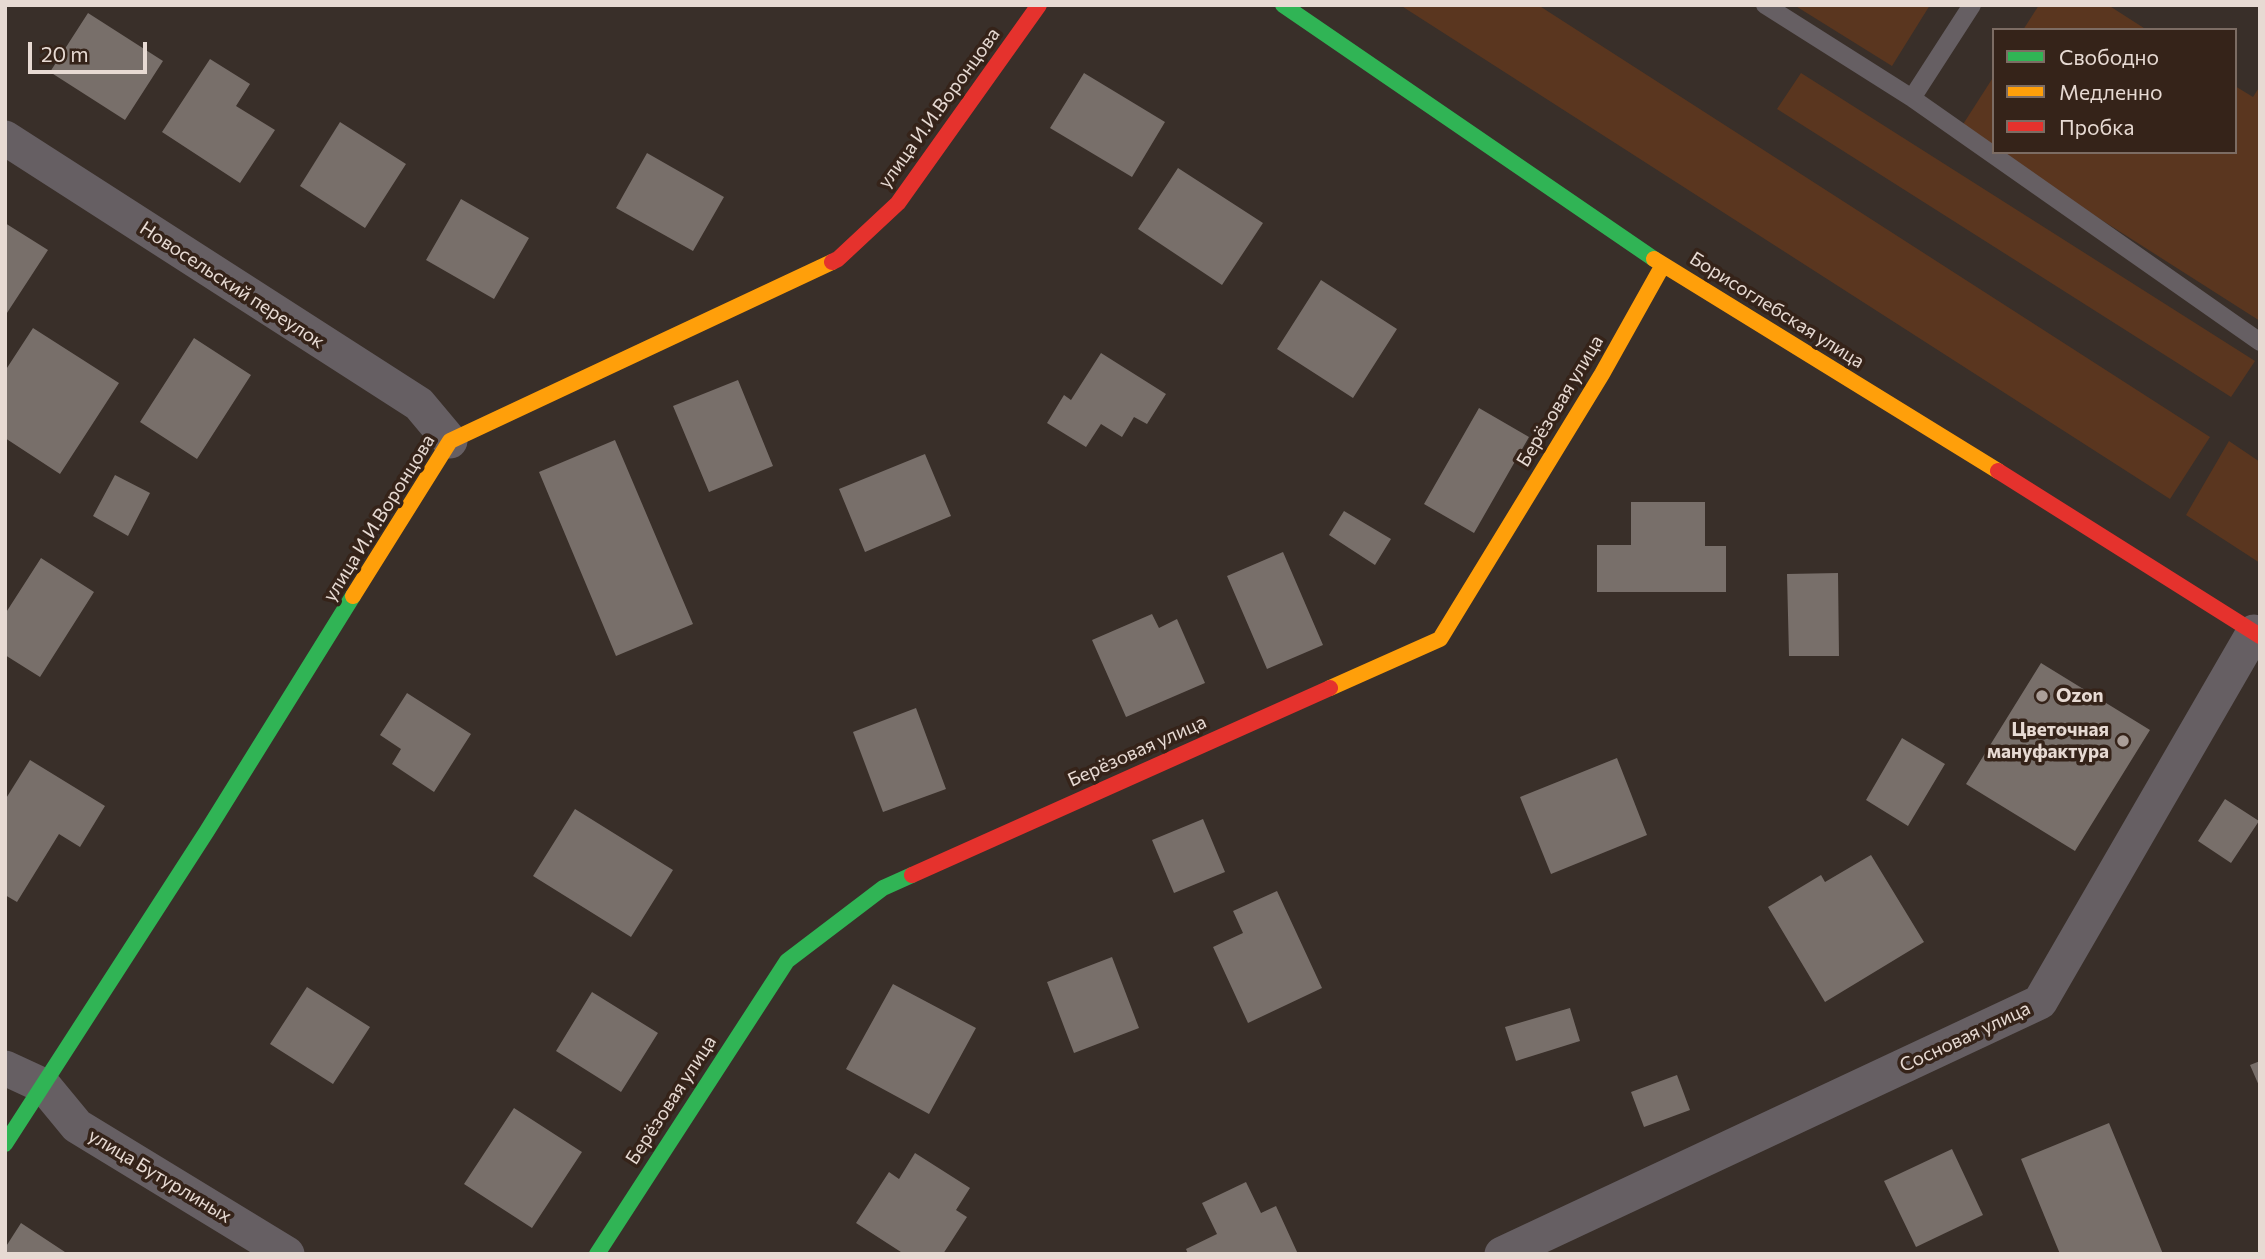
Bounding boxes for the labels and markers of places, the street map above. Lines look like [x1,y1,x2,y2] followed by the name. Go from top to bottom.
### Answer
[2056,685,2104,707] place label: Ozon
[2034,688,2050,704] marker: Ozon
[1987,719,2109,763] place label: Цветочная мануфактура
[2115,733,2131,749] marker: Цветочная мануфактура

